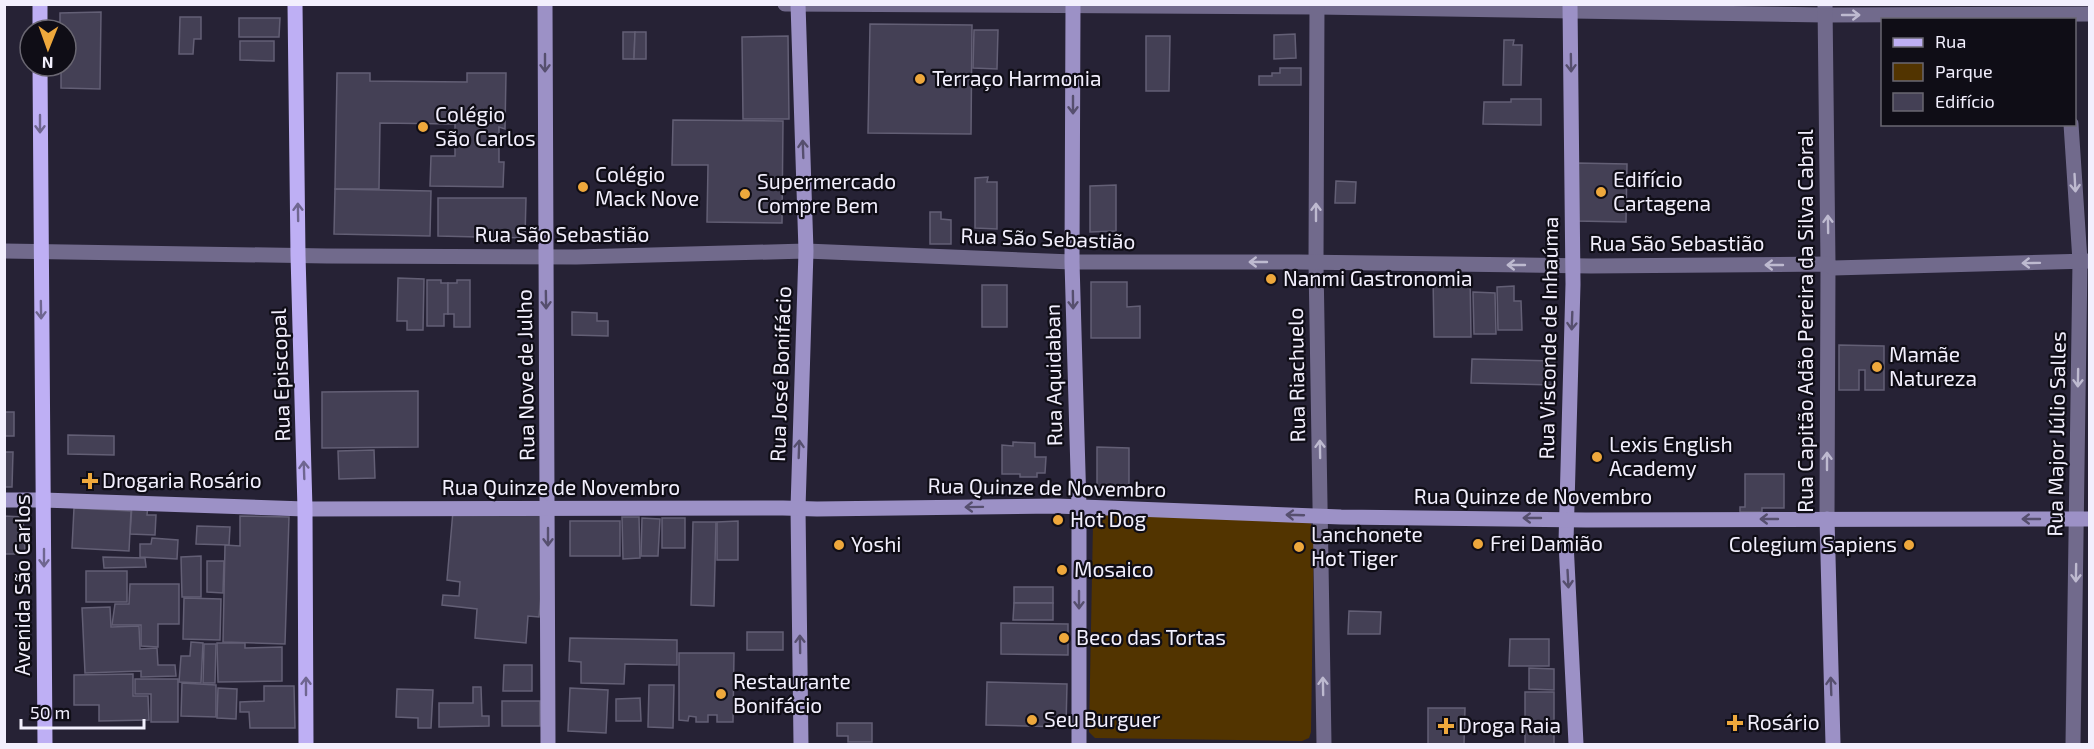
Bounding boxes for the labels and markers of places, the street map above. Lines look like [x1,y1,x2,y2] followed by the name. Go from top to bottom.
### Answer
[932,65,1101,92] place label: Terraço Harmonia
[913,72,927,86] marker: Terraço Harmonia
[435,101,536,150] place label: Colégio São Carlos
[416,120,430,134] marker: Colégio São Carlos
[595,161,699,210] place label: Colégio Mack Nove
[1613,166,1711,215] place label: Edifício Cartagena
[757,168,896,217] place label: Supermercado Compre Bem
[576,180,590,194] marker: Colégio Mack Nove
[1594,185,1608,199] marker: Edifício Cartagena
[738,187,752,201] marker: Supermercado Compre Bem
[1283,265,1473,290] place label: Nanmi Gastronomia
[1264,272,1278,286] marker: Nanmi Gastronomia
[1889,341,1977,390] place label: Mamãe Natureza
[1870,360,1884,374] marker: Mamãe Natureza
[1609,431,1733,480] place label: Lexis English Academy
[1590,450,1604,464] marker: Lexis English Academy
[102,467,262,492] place label: Drogaria Rosário
[83,474,97,488] marker: Drogaria Rosário
[1070,506,1146,531] place label: Hot Dog
[1051,513,1065,527] marker: Hot Dog
[1311,521,1423,570] place label: Lanchonete Hot Tiger
[1490,530,1603,555] place label: Frei Damião
[851,531,902,556] place label: Yoshi
[1729,531,1897,556] place label: Colegium Sapiens
[1471,537,1485,551] marker: Frei Damião
[832,538,846,552] marker: Yoshi
[1902,538,1916,552] marker: Colegium Sapiens
[1292,540,1306,554] marker: Lanchonete Hot Tiger
[1074,556,1154,581] place label: Mosaico
[1055,563,1069,577] marker: Mosaico
[1076,624,1226,649] place label: Beco das Tortas
[1057,631,1071,645] marker: Beco das Tortas
[733,668,851,717] place label: Restaurante Bonifácio
[714,687,728,701] marker: Restaurante Bonifácio
[1044,706,1161,731] place label: Seu Burguer
[1747,709,1820,734] place label: Rosário
[1458,712,1561,737] place label: Droga Raia
[1025,713,1039,727] marker: Seu Burguer
[1728,716,1742,730] marker: Rosário
[1439,719,1453,733] marker: Droga Raia

